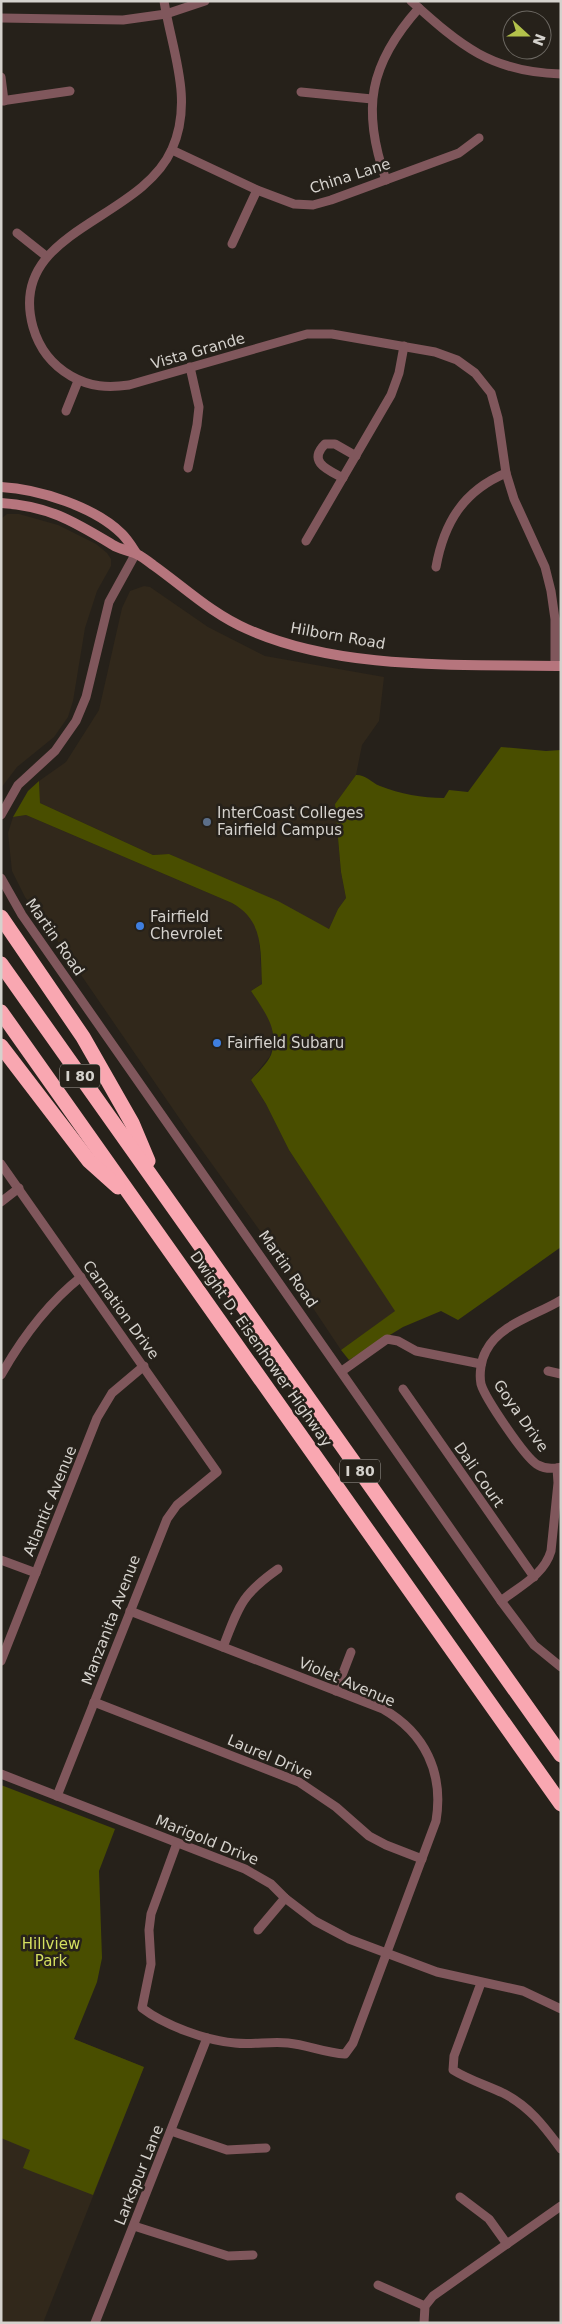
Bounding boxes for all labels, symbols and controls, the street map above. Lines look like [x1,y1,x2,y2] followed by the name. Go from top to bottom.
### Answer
[502,10,552,60] north arrow
[530,31,549,48] text: N
[307,154,393,198] street label: China Lane
[149,329,247,373] street label: Vista Grande
[289,619,387,653] street label: Hilborn Road
[217,804,363,839] place label: InterCoast Colleges Fairfield Campus
[201,816,213,828] marker: InterCoast Colleges Fairfield Campus
[22,895,88,979] street label: Martin Road
[150,908,222,943] place label: Fairfield Chevrolet
[134,920,146,932] marker: Fairfield Chevrolet
[227,1034,344,1052] place label: Fairfield Subaru
[211,1037,223,1049] marker: Fairfield Subaru
[60,1064,100,1088] road number: I 80
[255,1227,321,1311] street label: Martin Road
[186,1248,336,1450] street label: Dwight D. Eisenhower Highway
[79,1257,163,1363] street label: Carnation Drive
[490,1377,552,1455] street label: Goya Drive
[450,1439,508,1511] street label: Dali Court
[20,1443,80,1559] street label: Atlantic Avenue
[340,1460,380,1482] road number: I 80
[78,1552,144,1688] street label: Manzanita Avenue
[296,1654,398,1710] street label: Violet Avenue
[225,1731,315,1783] street label: Laurel Drive
[153,1811,261,1869] street label: Marigold Drive
[22,1935,80,1970] park label: Hillview Park
[111,2122,167,2228] street label: Larkspur Lane

